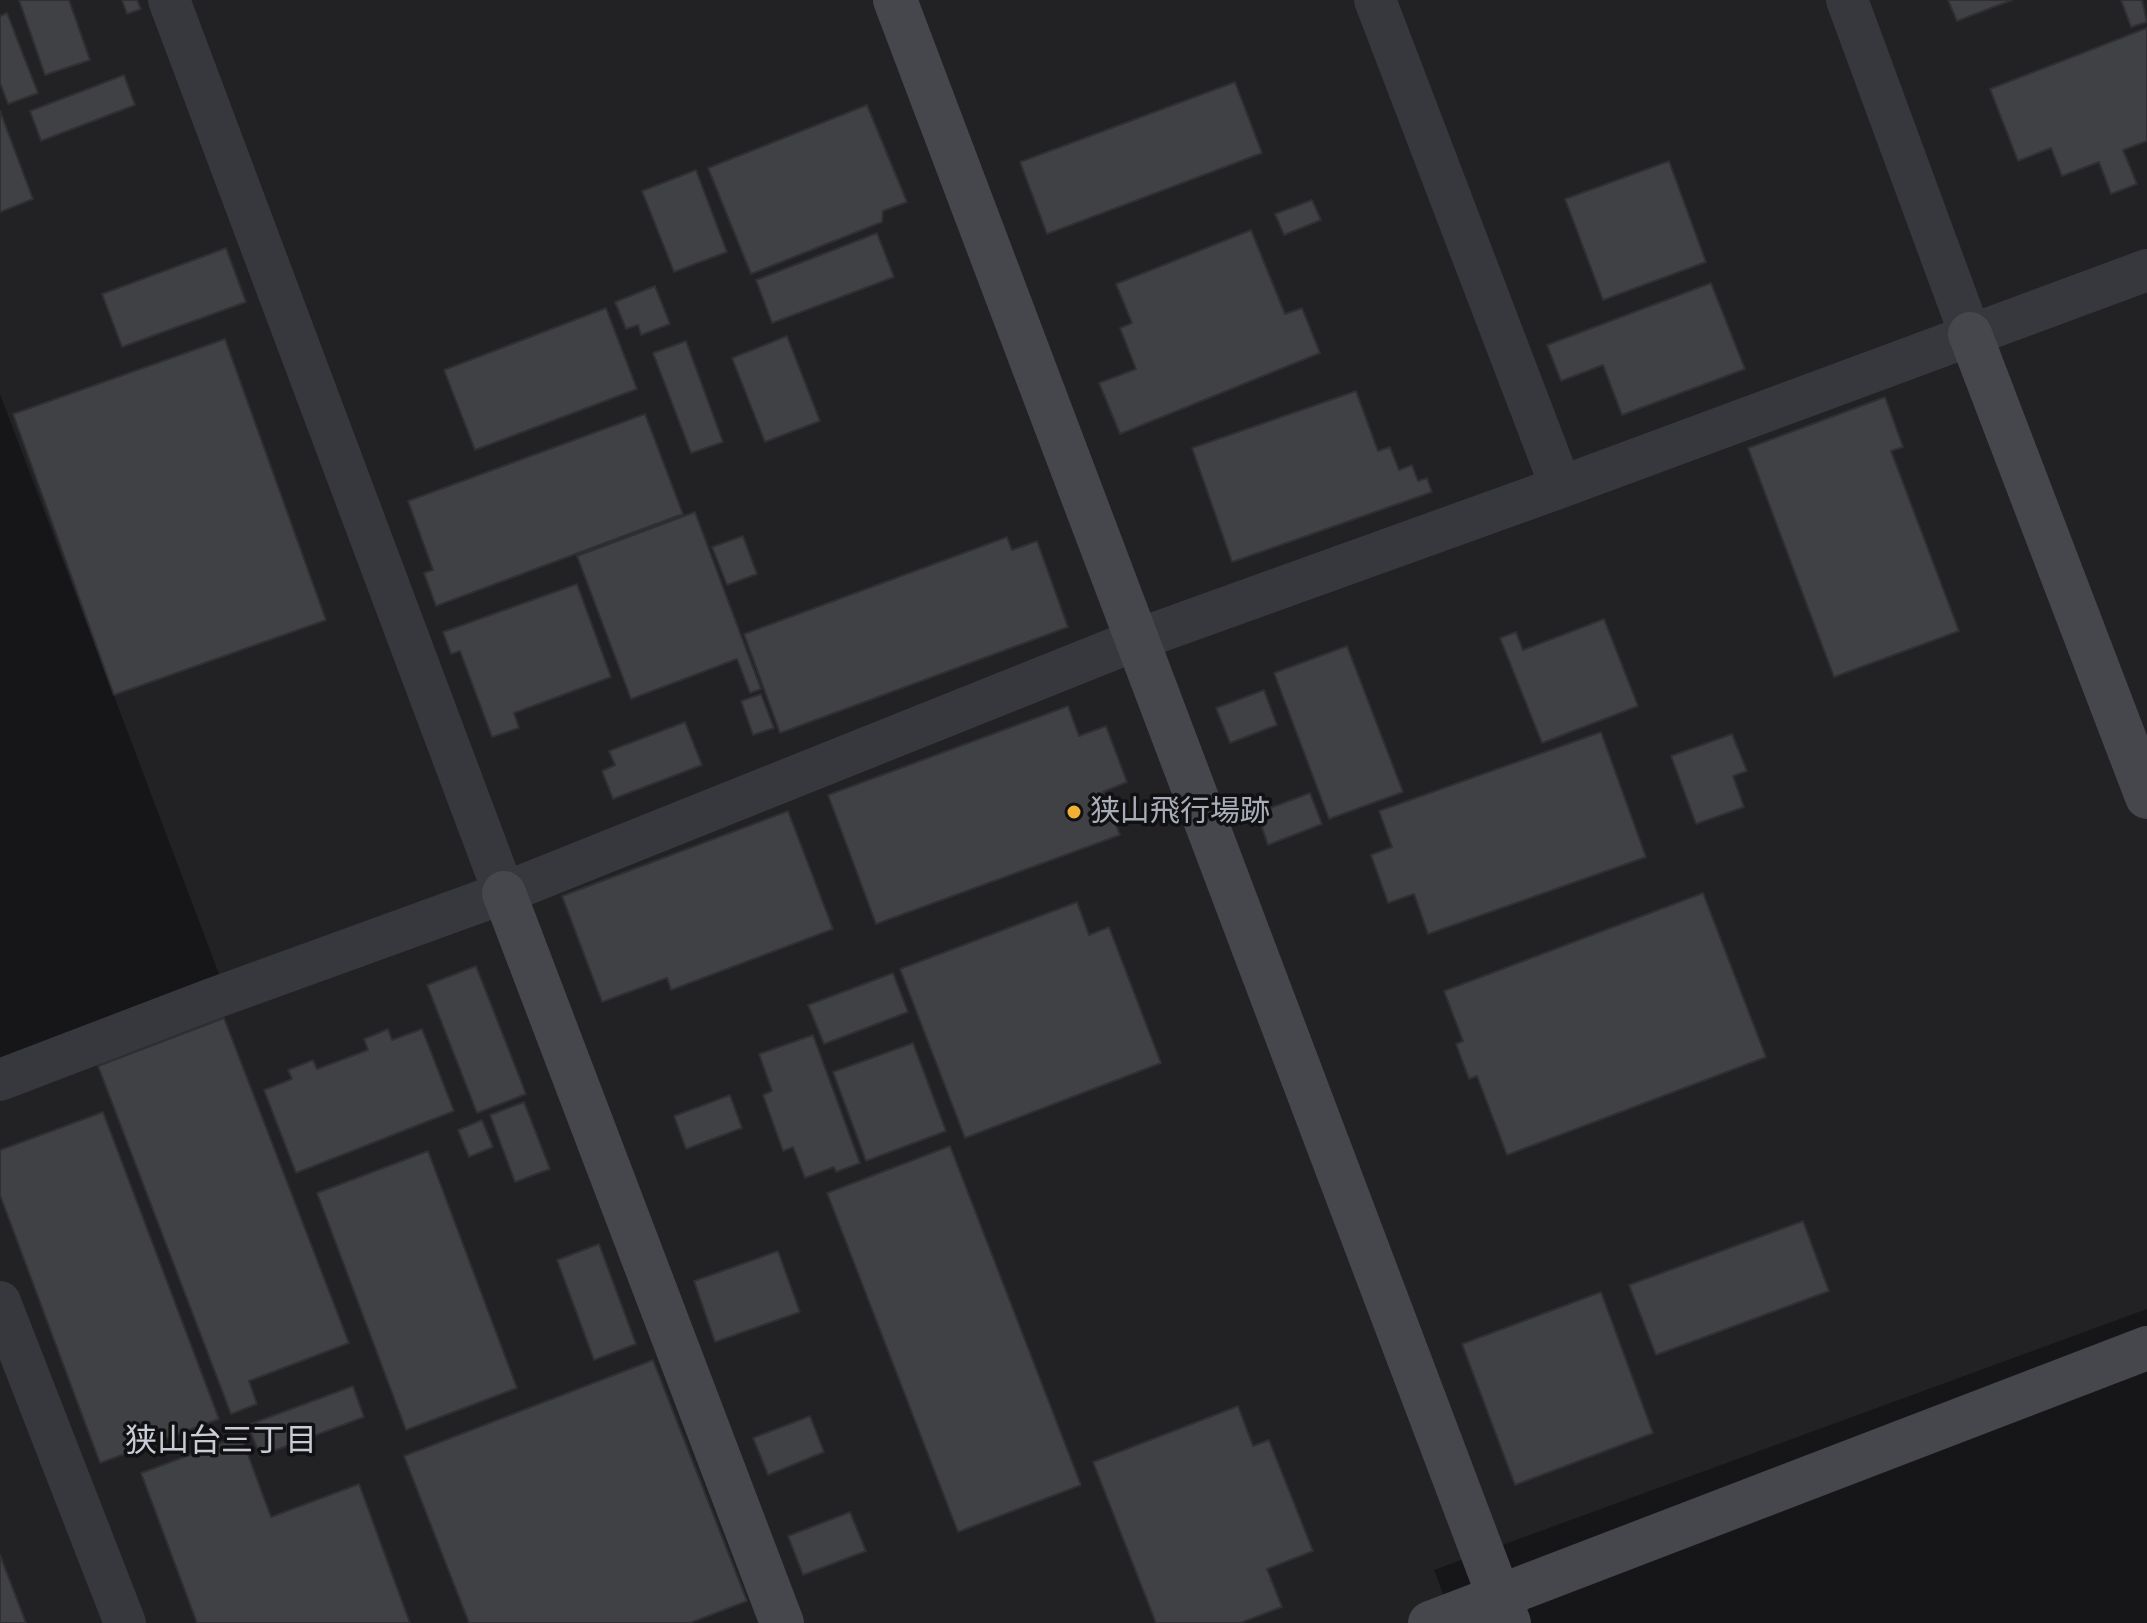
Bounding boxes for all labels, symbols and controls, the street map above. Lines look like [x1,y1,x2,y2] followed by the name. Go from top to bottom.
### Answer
[1090,794,1270,830] place label: 狭山飛行場跡
[1065,803,1083,821] marker: 狭山飛行場跡
[125,1422,317,1460] district label: 狭山台三丁目

